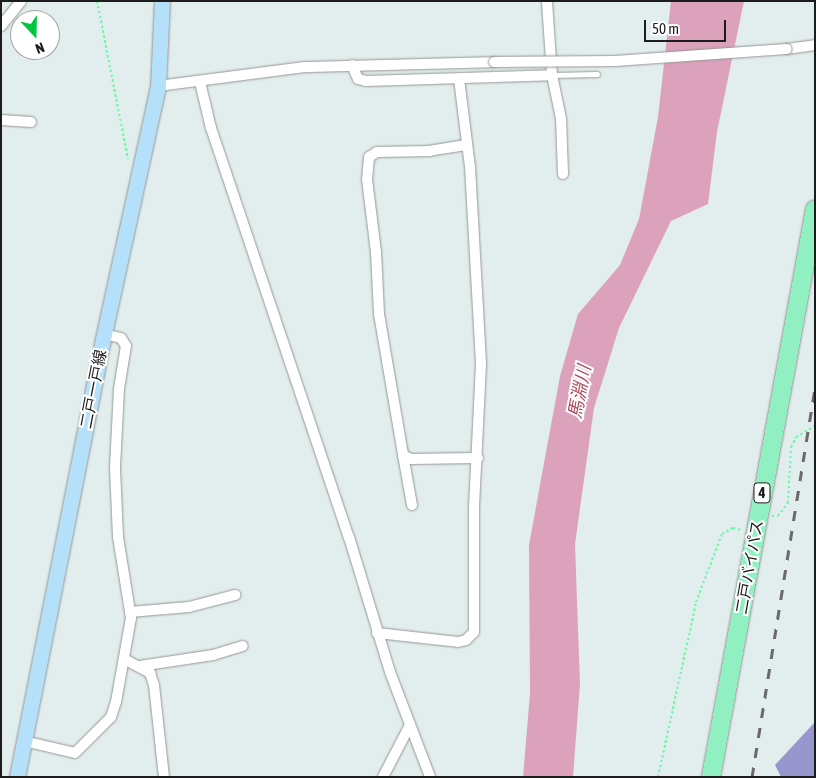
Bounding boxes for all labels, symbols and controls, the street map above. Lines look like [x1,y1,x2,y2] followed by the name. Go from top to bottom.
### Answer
[10,10,60,60] north arrow
[646,10,728,42] scale bar
[652,20,679,37] text: 50 m
[33,39,47,57] text: N
[76,348,110,430] street label: 二戸一戸線
[564,363,596,421] water label: 馬淵川
[753,480,771,506] road number: 4
[731,518,767,616] street label: 二戸バイパス

